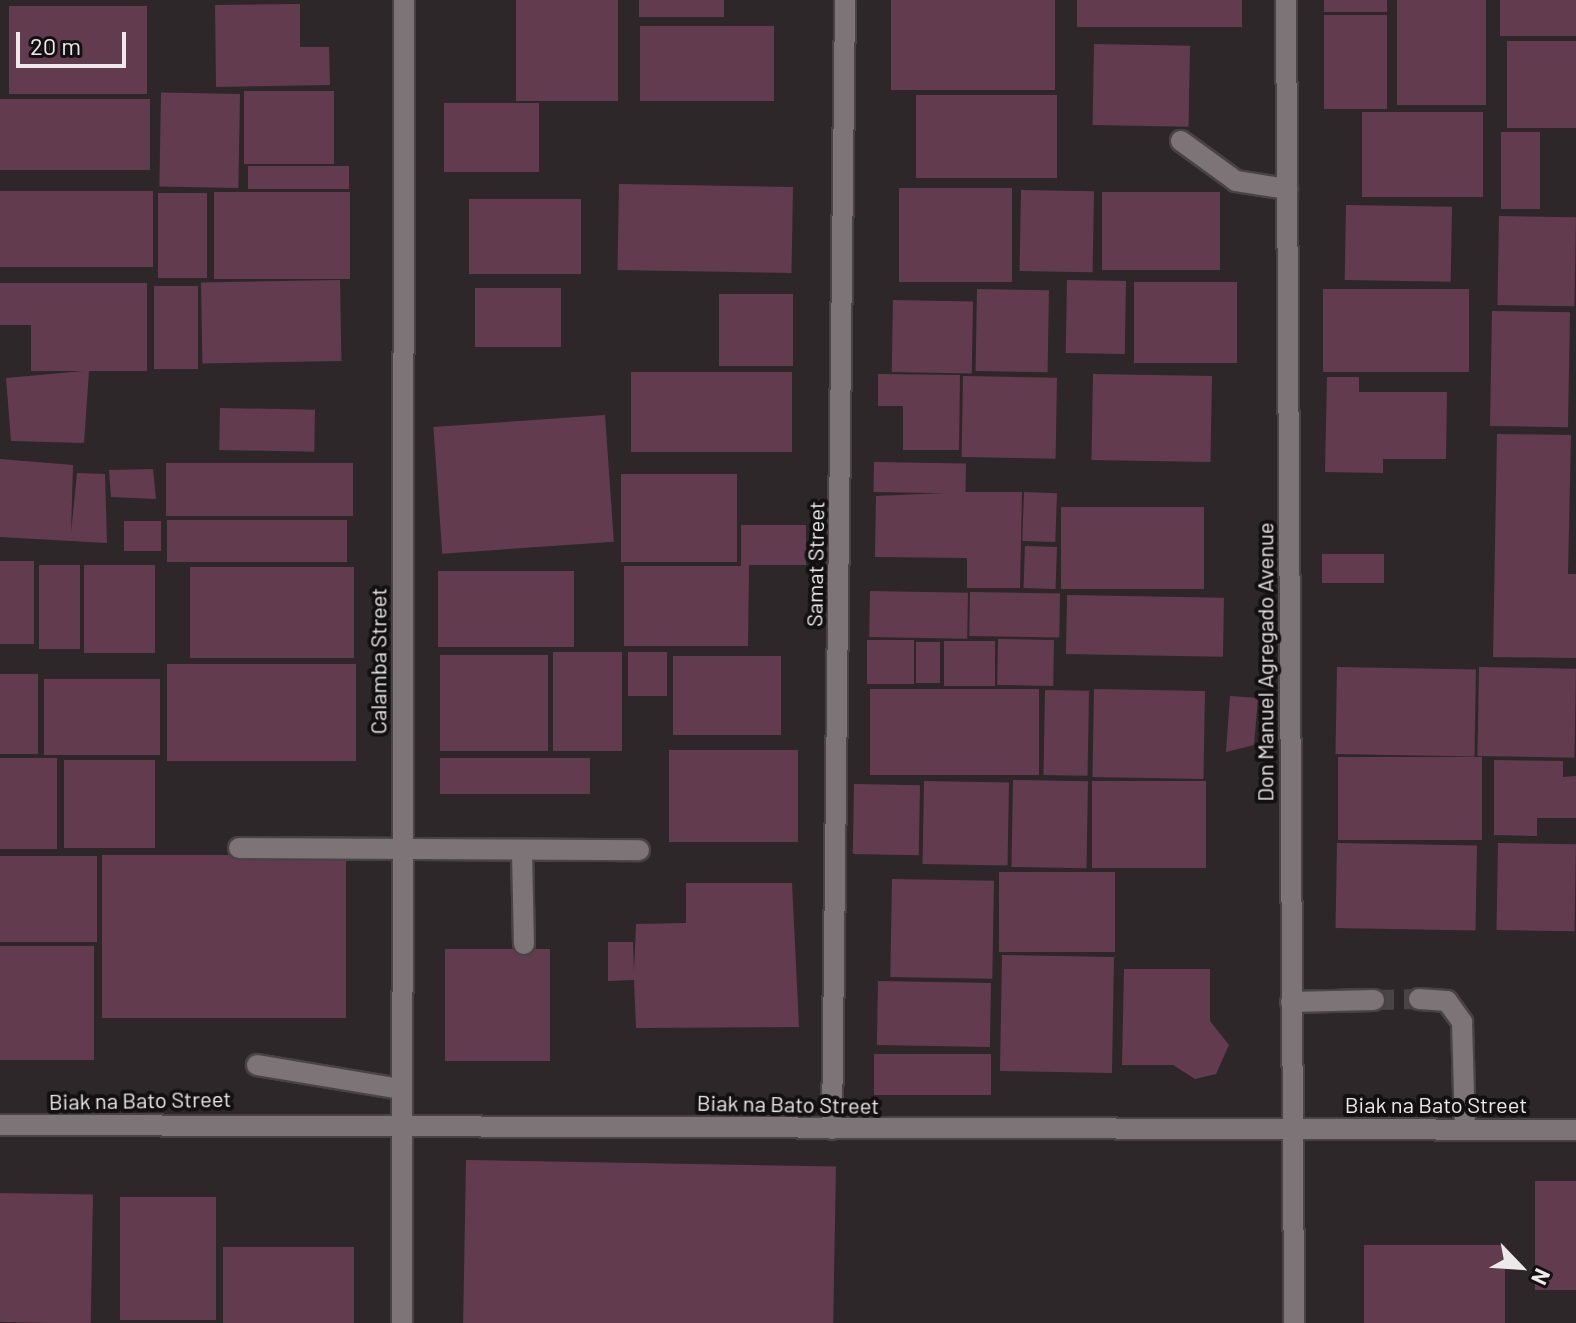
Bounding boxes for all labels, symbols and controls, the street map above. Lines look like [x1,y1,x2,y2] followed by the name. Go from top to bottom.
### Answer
[20,16,130,66] scale bar
[30,31,81,60] text: 20 m
[801,501,829,627] street label: Samat Street
[1252,522,1278,802] street label: Don Manuel Agregado Avenue
[365,588,391,734] street label: Calamba Street
[49,1085,231,1115] street label: Biak na Bato Street
[697,1089,879,1119] street label: Biak na Bato Street
[1345,1092,1527,1118] street label: Biak na Bato Street
[1480,1227,1560,1307] north arrow
[1527,1265,1557,1289] text: N

